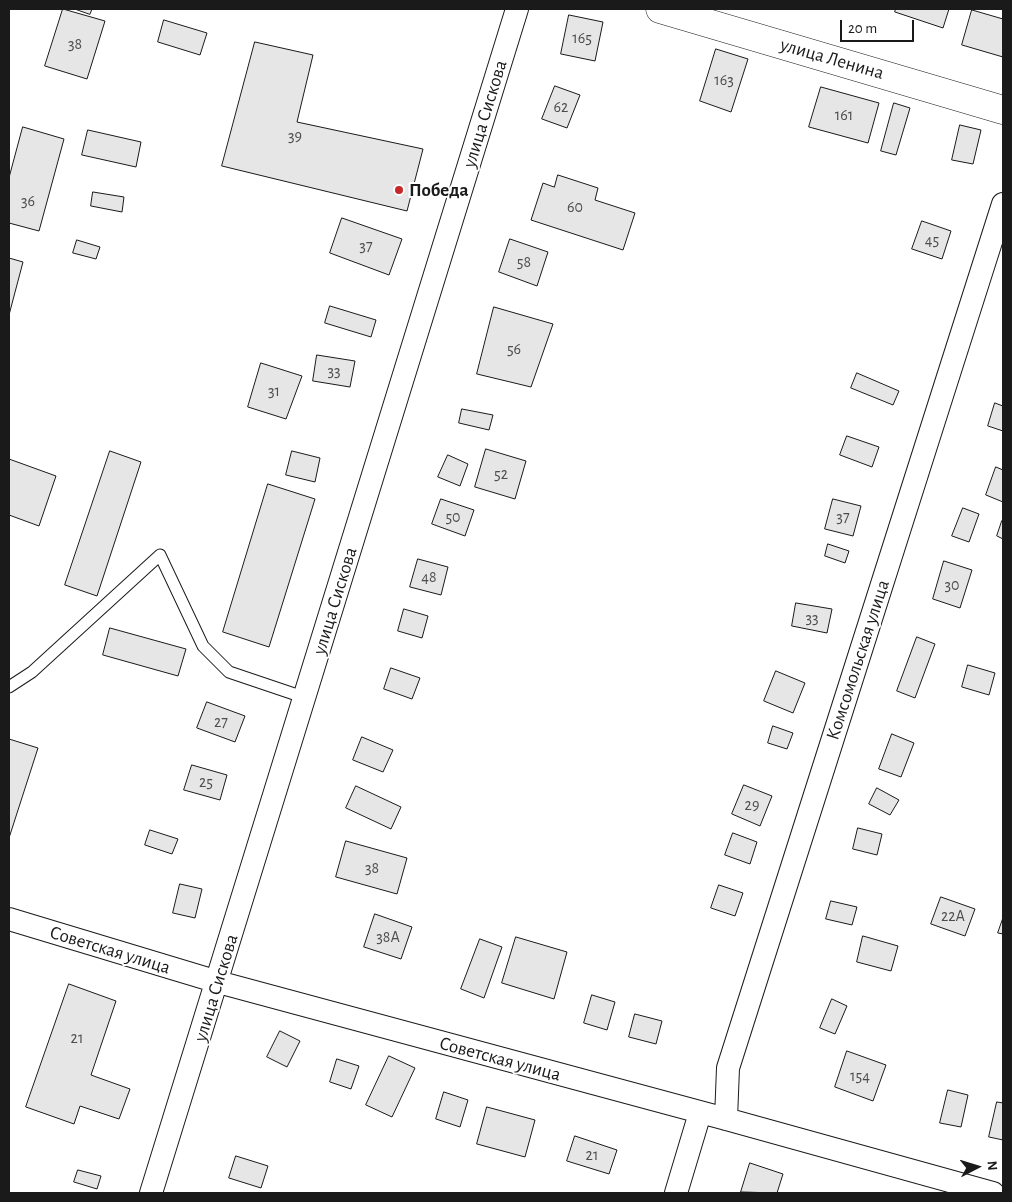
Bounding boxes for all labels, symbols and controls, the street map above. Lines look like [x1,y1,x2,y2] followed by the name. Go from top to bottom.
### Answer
[842,10,916,42] scale bar
[848,21,877,36] text: 20 m
[572,28,592,48] house number: 165
[778,33,886,85] street label: улица Ленина
[68,34,82,54] house number: 38
[458,58,512,170] street label: улица Сискова
[714,70,734,90] house number: 163
[554,97,568,117] house number: 62
[835,105,853,125] house number: 161
[288,126,302,146] house number: 39
[409,179,469,201] place label: Победа
[393,184,405,196] marker: Победа
[21,191,35,211] house number: 36
[567,197,583,217] house number: 60
[925,230,939,250] house number: 45
[359,236,373,256] house number: 37
[517,252,531,272] house number: 58
[507,339,521,359] house number: 56
[327,361,341,381] house number: 33
[268,381,280,401] house number: 31
[494,464,508,484] house number: 52
[445,507,461,527] house number: 50
[836,507,850,527] house number: 37
[308,545,362,657] street label: улица Сискова
[421,567,437,587] house number: 48
[944,575,960,595] house number: 30
[821,577,895,743] street label: Комсомольская улица
[805,608,819,628] house number: 33
[214,712,228,732] house number: 27
[199,772,213,792] house number: 25
[745,795,759,815] house number: 29
[365,858,379,878] house number: 38
[941,906,965,926] house number: 22А
[47,921,173,979] street label: Советская улица
[376,927,400,947] house number: 38А
[189,932,243,1044] street label: улица Сискова
[71,1028,83,1048] house number: 21
[437,1032,563,1086] street label: Советская улица
[850,1066,870,1086] house number: 154
[952,1142,1002,1192] north arrow
[586,1145,598,1165] house number: 21
[985,1160,999,1171] text: N

